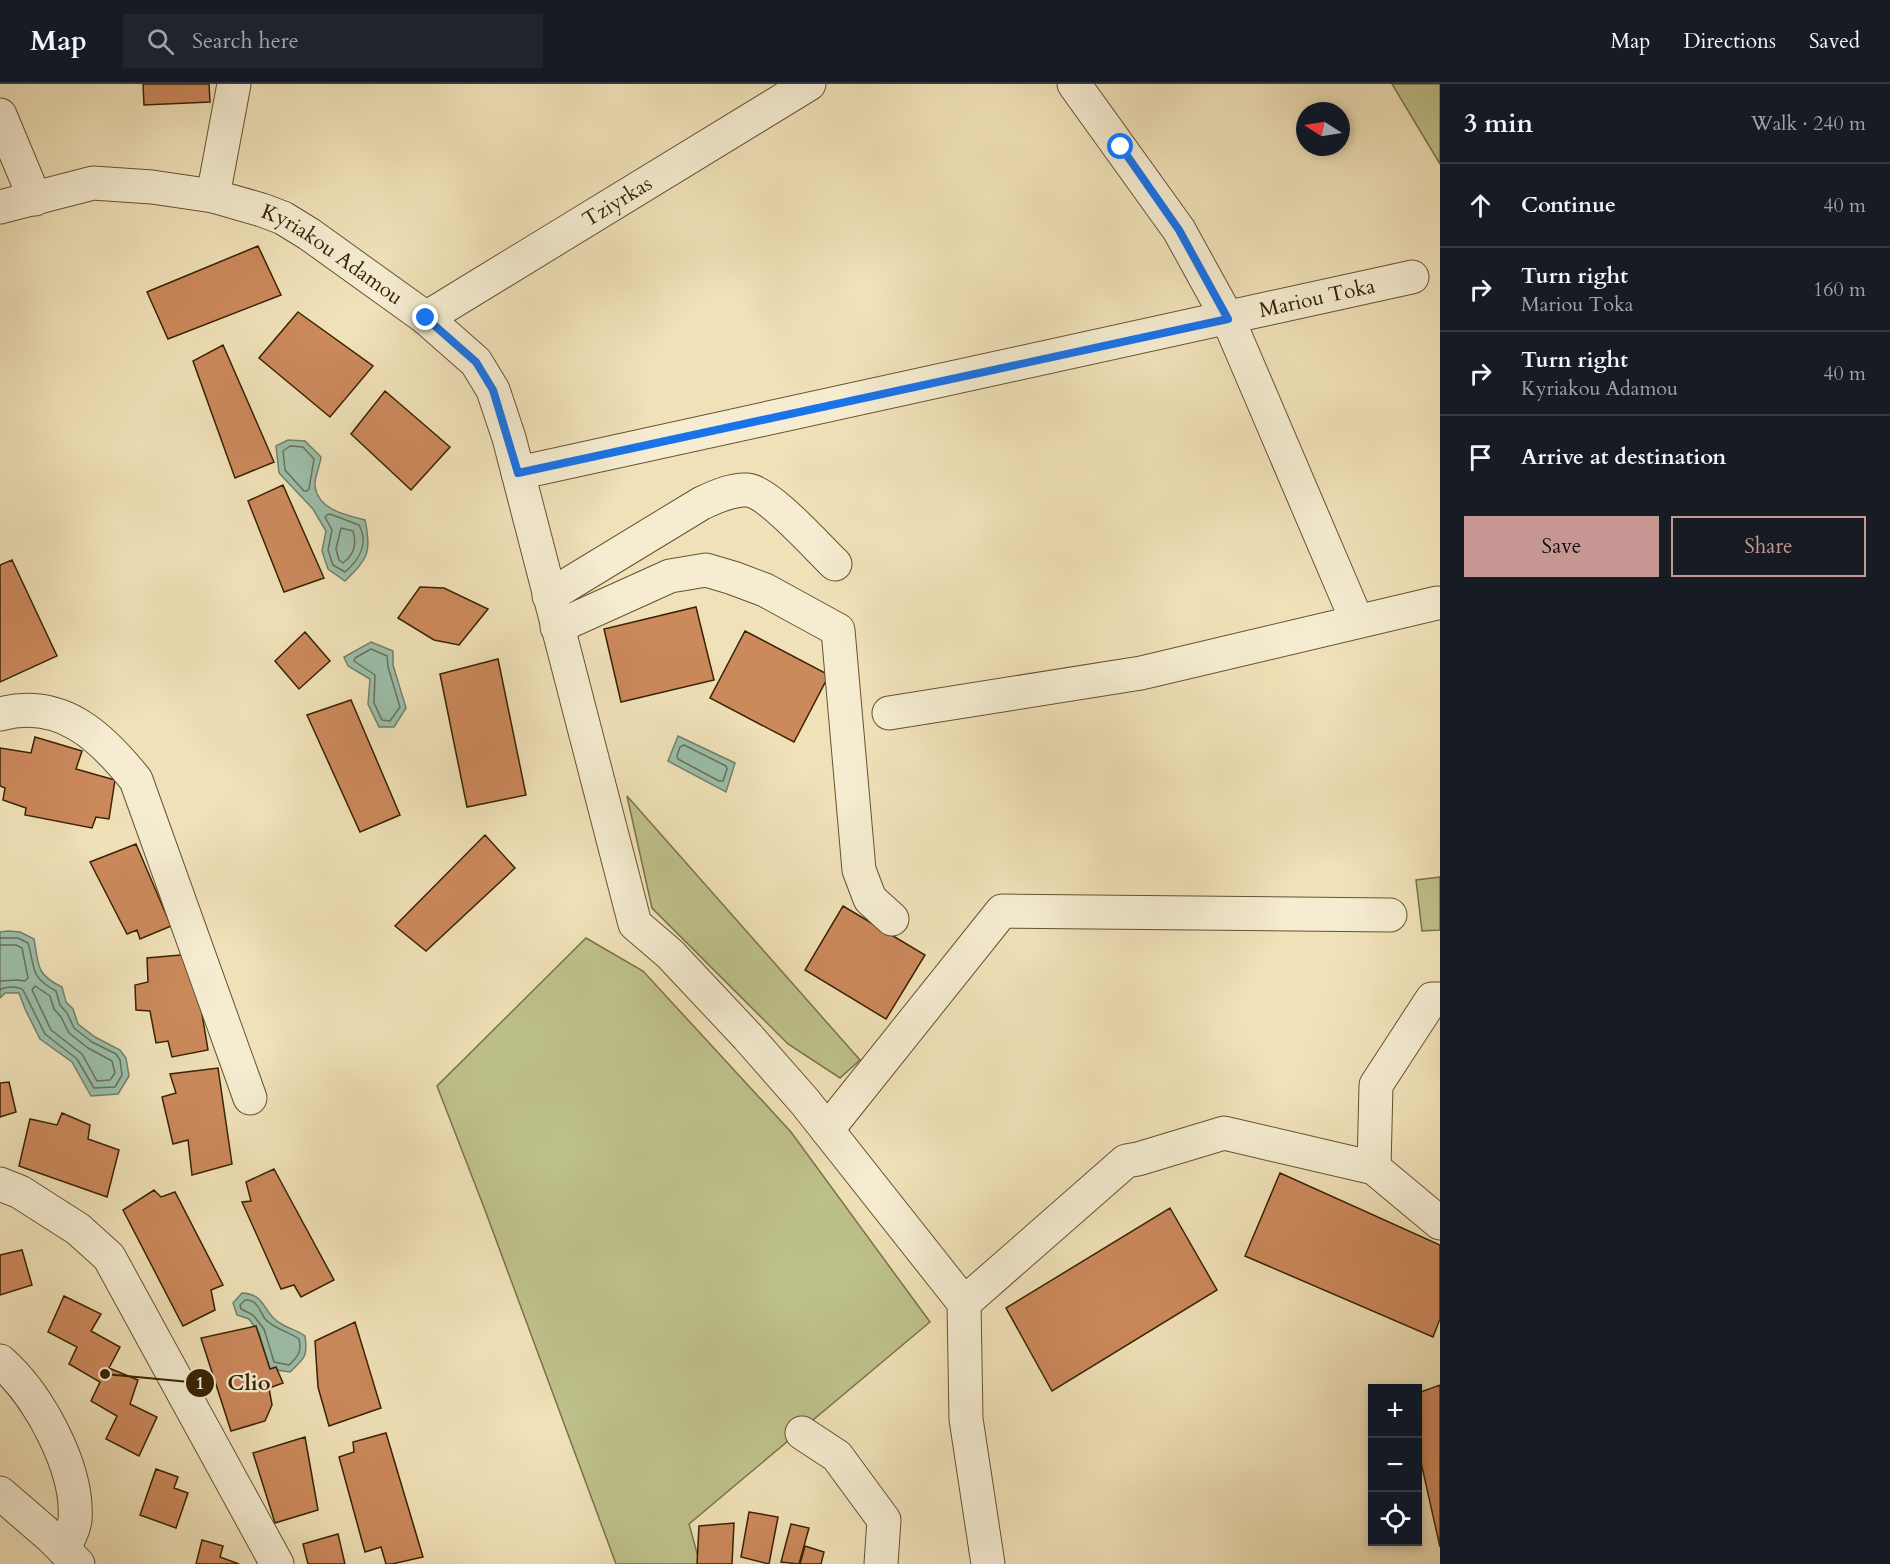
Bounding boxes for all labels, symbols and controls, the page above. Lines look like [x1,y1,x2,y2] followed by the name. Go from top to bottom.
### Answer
[123,14,543,68] search box
[30,22,87,60] text: Map
[144,25,177,58] icon: search
[192,26,299,56] text: Search here
[1610,27,1650,56] text: Map
[1683,27,1776,56] text: Directions
[1809,27,1860,56] text: Saved
[1296,102,1350,156] north arrow
[1464,106,1533,141] text: 3 min
[1751,110,1866,137] text: Walk · 240 m
[1107,133,1133,159] route start
[577,169,657,234] street label: Tziyrkas
[1464,189,1497,222] icon: ahead
[1521,190,1616,220] text: Continue
[1823,192,1866,219] text: 40 m
[257,197,409,312] street label: Kyriakou Adamou
[1521,261,1628,291] text: Turn right
[1256,271,1378,325] street label: Mariou Toka
[1464,273,1497,306] icon: right
[1813,276,1866,303] text: 160 m
[1521,291,1633,318] text: Mariou Toka
[412,304,438,330] route end
[1521,345,1628,375] text: Turn right
[1464,357,1497,390] icon: right
[1823,360,1866,387] text: 40 m
[1521,375,1678,402] text: Kyriakou Adamou
[1464,441,1497,474] icon: arrive
[1521,442,1726,472] text: Arrive at destination
[1464,516,1659,577] button: Save
[1671,516,1866,577] button: Share
[185,1363,282,1403] callout: Clio
[227,1368,271,1398] text: Clio
[195,1371,205,1396] text: 1
[1368,1384,1422,1546] map controls
[1368,1384,1422,1438] button: +
[1368,1438,1422,1492] button: −
[1368,1492,1422,1546] button: locate

